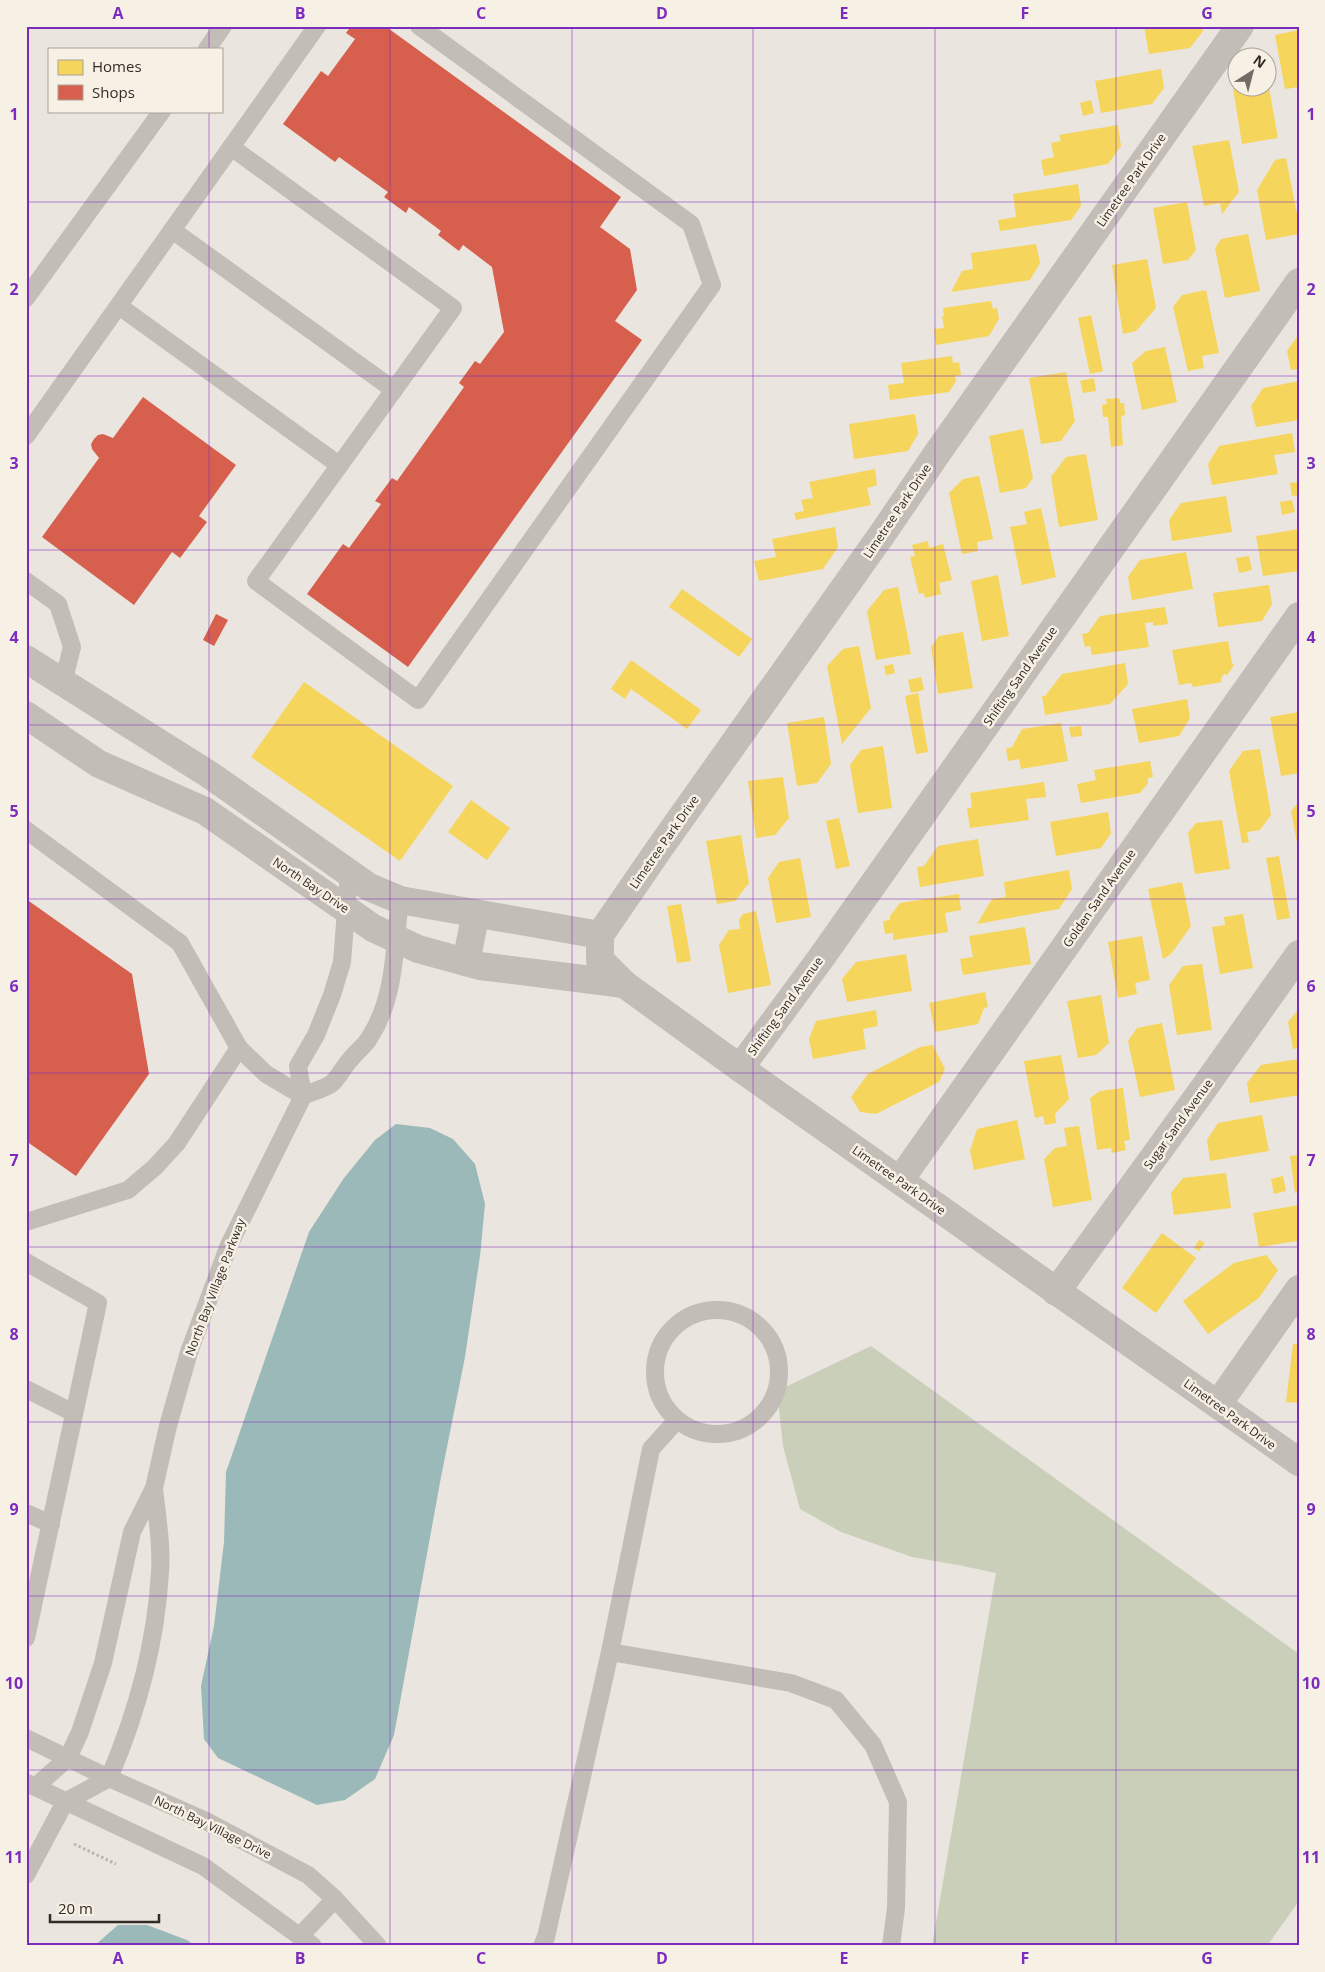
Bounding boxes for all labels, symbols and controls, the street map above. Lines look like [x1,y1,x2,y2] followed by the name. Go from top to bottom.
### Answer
[112,2,124,24] text: A
[295,2,305,24] text: B
[476,2,486,24] text: C
[656,2,668,24] text: D
[840,2,849,24] text: E
[1021,2,1029,24] text: F
[1201,2,1213,24] text: G
[48,48,222,112] legend
[1228,48,1278,98] north arrow
[1250,50,1270,72] text: N
[92,56,142,76] text: Homes
[92,82,135,102] text: Shops
[9,103,19,125] text: 1
[1306,103,1316,125] text: 1
[1092,130,1170,230] street label: Limetree Park Drive
[9,278,19,300] text: 2
[1306,278,1316,300] text: 2
[9,452,19,474] text: 3
[1306,452,1316,474] text: 3
[859,460,935,562] street label: Limetree Park Drive
[979,623,1061,729] street label: Shifting Sand Avenue
[9,626,19,648] text: 4
[1306,626,1316,648] text: 4
[625,792,703,892] street label: Limetree Park Drive
[9,800,19,822] text: 5
[1306,800,1316,822] text: 5
[1059,845,1139,951] street label: Golden Sand Avenue
[269,853,353,917] street label: North Bay Drive
[743,953,827,1059] street label: Shifting Sand Avenue
[9,975,19,997] text: 6
[1306,975,1316,997] text: 6
[1139,1075,1217,1173] street label: Sugar Sand Avenue
[849,1141,949,1219] street label: Limetree Park Drive
[9,1149,19,1171] text: 7
[1306,1149,1316,1171] text: 7
[181,1215,249,1358] street label: North Bay Village Parkway
[9,1323,19,1345] text: 8
[1306,1323,1316,1345] text: 8
[1180,1375,1280,1454] street label: Limetree Park Drive
[9,1498,19,1520] text: 9
[1306,1498,1316,1520] text: 9
[5,1672,23,1694] text: 10
[1302,1672,1320,1694] text: 10
[152,1791,275,1863] street label: North Bay Village Drive
[5,1846,23,1868] text: 11
[1302,1846,1320,1868] text: 11
[50,1892,159,1924] scale bar
[58,1898,93,1918] text: 20 m
[112,1947,124,1969] text: A
[295,1947,305,1969] text: B
[476,1947,486,1969] text: C
[656,1947,668,1969] text: D
[840,1947,849,1969] text: E
[1021,1947,1029,1969] text: F
[1201,1947,1213,1969] text: G

